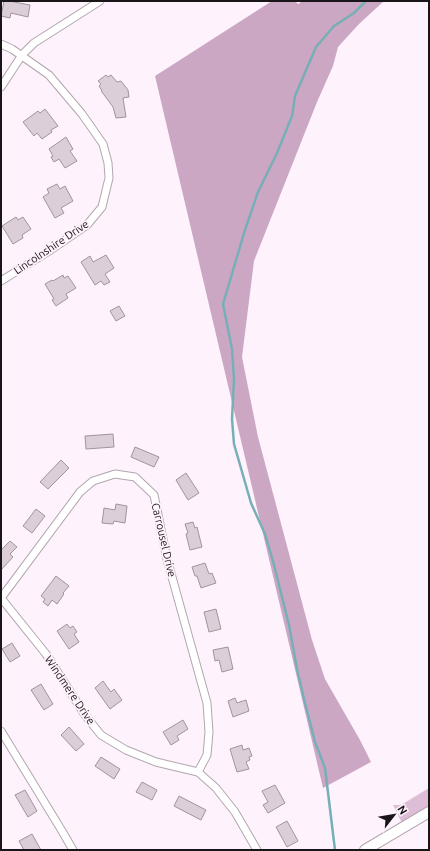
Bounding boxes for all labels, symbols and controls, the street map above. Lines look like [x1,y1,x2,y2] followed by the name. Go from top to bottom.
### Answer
[11,217,91,277] street label: Lincolnshire Drive
[150,502,178,578] street label: Carrousel Drive
[43,653,97,727] street label: Windmere Drive
[374,795,414,835] north arrow
[395,803,410,816] text: N

